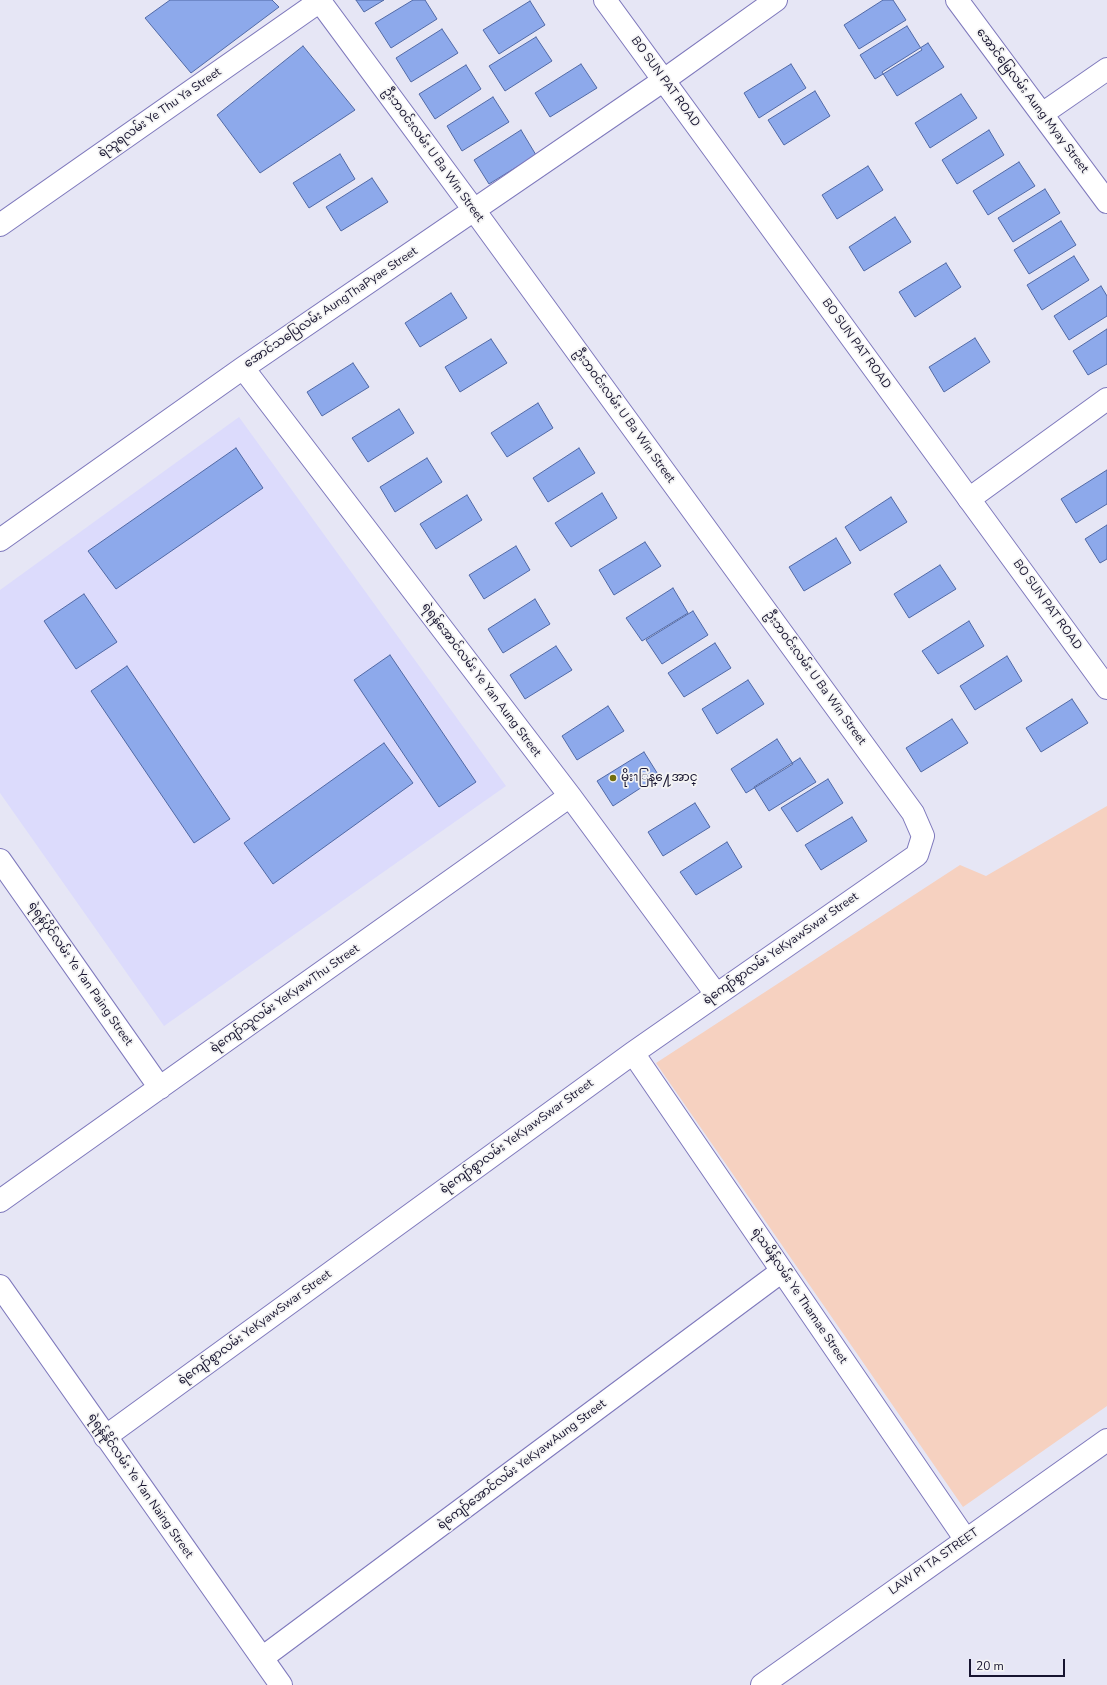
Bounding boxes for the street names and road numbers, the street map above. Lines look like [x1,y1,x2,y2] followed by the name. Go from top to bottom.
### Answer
[973,26,1091,176] street label: အောင်မြေလမ်း Aung Myay Street
[627,34,703,130] street label: BO SUN PAT ROAD
[96,65,224,161] street label: ရဲသူရလမ်း Ye Thu Ya Street
[379,85,487,225] street label: ဦးဘဝင်းလမ်း U Ba Win Street
[242,244,420,372] street label: အောင်သပြေလမ်း AungThaPyae Street
[818,296,894,392] street label: BO SUN PAT ROAD
[570,346,678,486] street label: ဦးဘဝင်းလမ်း U Ba Win Street
[1009,557,1085,653] street label: BO SUN PAT ROAD
[418,600,544,760] street label: ရဲရန်အောင်လမ်း Ye Yan Aung Street
[761,608,869,748] street label: ဦးဘဝင်းလမ်း U Ba Win Street
[701,890,861,1008] street label: ရဲကျော်စွာလမ်း YeKyawSwar Street
[25,899,135,1049] street label: ရဲရန်ပိုင်လမ်း Ye Yan Paing Street
[208,942,362,1056] street label: ရဲကျော်သူလမ်း YeKyawThu Street
[437,1076,597,1198] street label: ရဲကျော်စွာလမ်း YeKyawSwar Street
[748,1225,850,1367] street label: ရဲသမိန်လမ်း Ye Thamae Street
[175,1267,335,1389] street label: ရဲကျော်စွာလမ်း YeKyawSwar Street
[435,1397,609,1533] street label: ရဲကျော်အောင်လမ်း YeKyawAung Street
[84,1411,196,1561] street label: ရဲရန်နိုင်လမ်း Ye Yan Naing Street
[886,1526,982,1598] street label: LAW PI TA STREET

